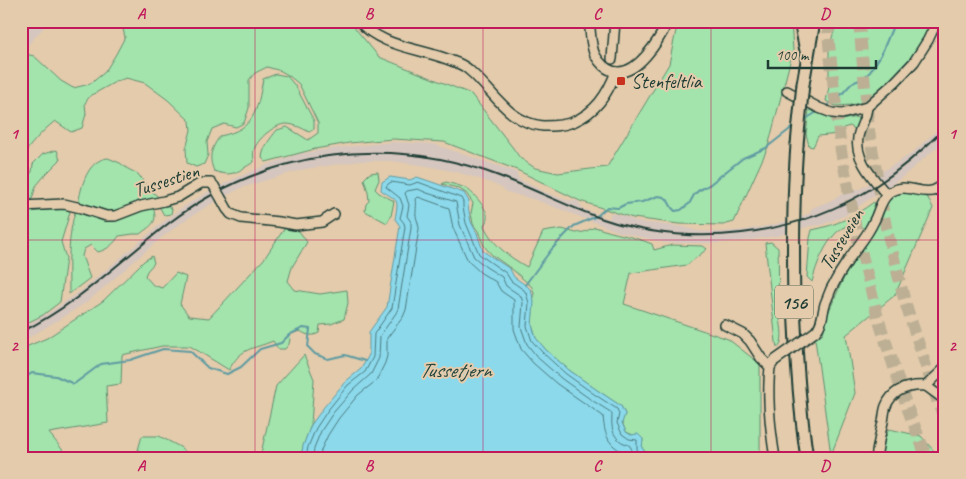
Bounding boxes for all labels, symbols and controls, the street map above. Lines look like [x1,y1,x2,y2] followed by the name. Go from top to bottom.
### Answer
[137,4,147,24] text: A
[365,4,375,24] text: B
[593,4,603,24] text: C
[820,4,831,24] text: D
[768,38,876,70] scale bar
[776,46,810,65] text: 100 m
[631,69,703,94] place label: Stenfeltlia
[615,75,627,87] marker: Stenfeltlia
[10,124,19,144] text: 1
[948,124,957,144] text: 1
[130,158,203,203] street label: Tussestien
[813,203,870,275] street label: Tusseveien
[775,286,813,318] road number: 156
[10,336,19,356] text: 2
[948,336,957,356] text: 2
[419,357,493,383] water label: Tussetjern
[137,456,147,476] text: A
[365,456,375,476] text: B
[593,456,603,476] text: C
[820,456,831,476] text: D

